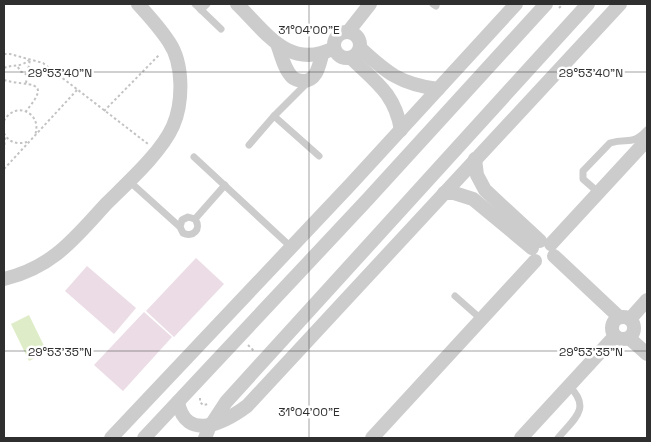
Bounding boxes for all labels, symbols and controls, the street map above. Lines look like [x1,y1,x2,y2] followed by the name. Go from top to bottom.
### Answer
[278,22,340,38] text: 31°04'00"E
[28,65,92,81] text: 29°53'40"N
[559,65,623,81] text: 29°53'40"N
[28,344,92,360] text: 29°53'35"N
[559,344,623,360] text: 29°53'35"N
[278,404,340,420] text: 31°04'00"E

